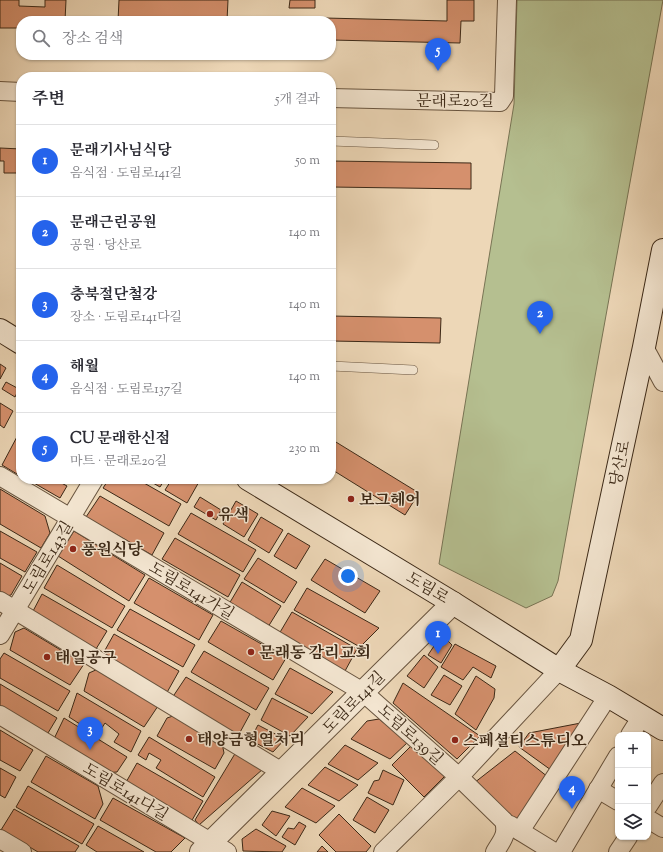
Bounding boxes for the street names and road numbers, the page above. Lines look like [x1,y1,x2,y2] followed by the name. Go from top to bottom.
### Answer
[416,91,494,114] street label: 문래로20길
[605,438,638,489] street label: 당산로
[18,517,80,599] street label: 도림로143길
[144,558,238,627] street label: 도림로141가길
[401,567,453,611] street label: 도림로
[318,667,391,740] street label: 도림로141길
[371,700,447,772] street label: 도림로139길
[78,759,172,828] street label: 도림로141다길

